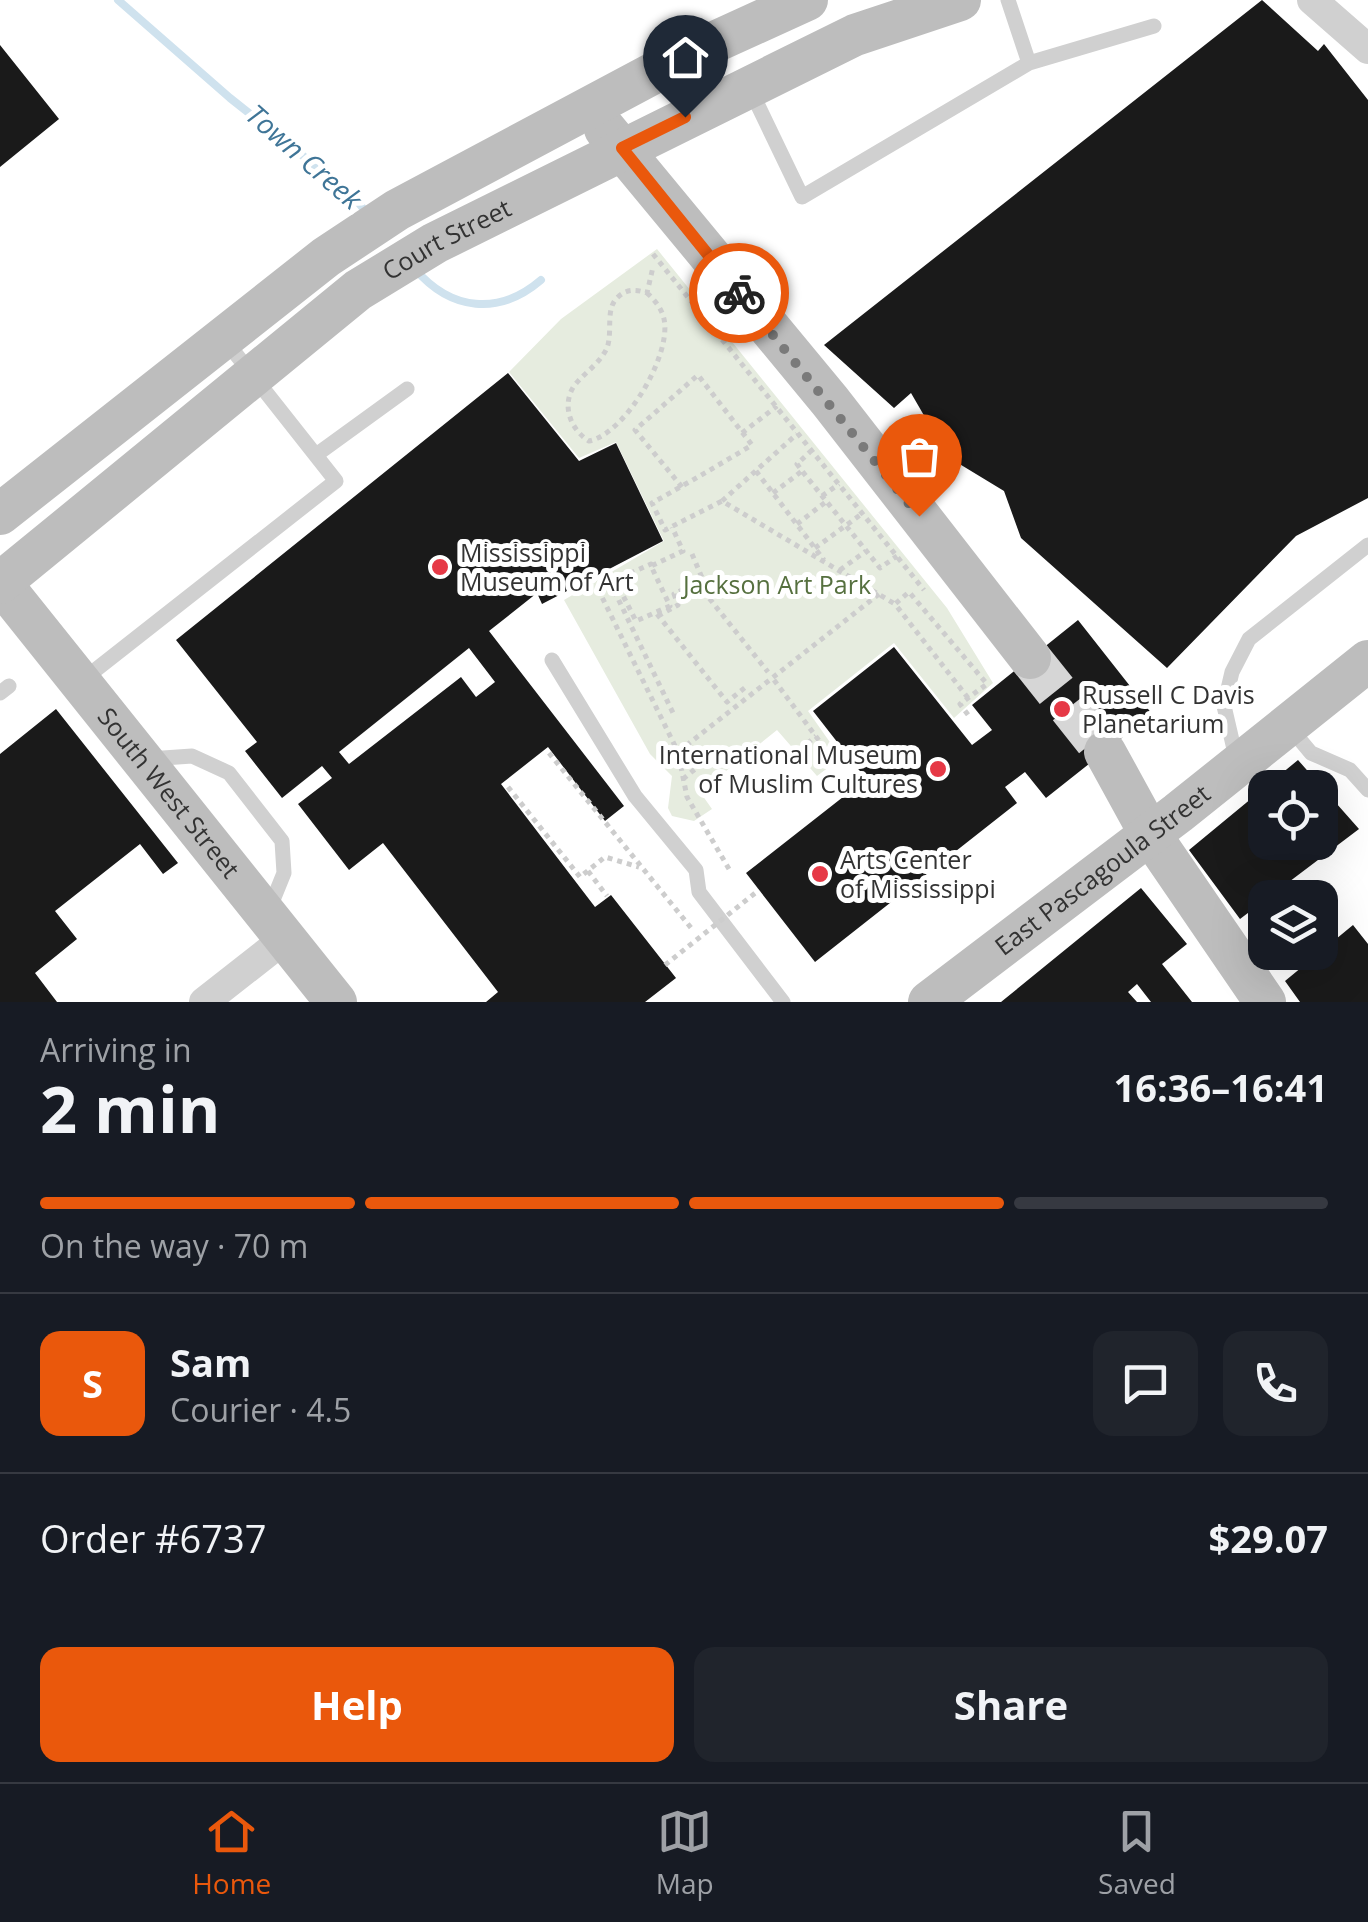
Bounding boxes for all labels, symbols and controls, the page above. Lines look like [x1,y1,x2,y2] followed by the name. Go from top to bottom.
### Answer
[643,15,728,118] pin
[658,30,713,85] icon: home
[239,95,372,218] water label: Town Creek
[376,190,517,287] street label: Court Street
[689,243,789,343] courier
[712,266,767,321] icon: bike
[877,414,962,517] pin
[892,429,947,484] icon: bag
[460,535,634,598] place label: Mississippi Museum of Art
[429,556,451,578] marker: Mississippi Museum of Art
[681,567,871,601] park label: Jackson Art Park
[1082,677,1255,740] place label: Russell C Davis Planetarium
[1051,698,1073,720] marker: Russell C Davis Planetarium
[91,700,248,885] street label: South West Street
[659,737,918,800] place label: International Museum of Muslim Cultures
[927,758,949,780] marker: International Museum of Muslim Cultures
[1248,770,1338,970] map controls
[1248,770,1338,860] button: locate
[987,776,1217,962] street label: East Pascagoula Street
[840,842,996,905] place label: Arts Center of Mississippi
[809,863,831,885] marker: Arts Center of Mississippi
[1248,880,1338,970] button: layers
[40,1028,192,1071] text: Arriving in
[1114,1061,1328,1113] text: 16:36–16:41
[40,1064,220,1152] text: 2 min
[40,1224,308,1267] text: On the way · 70 m
[1093,1331,1198,1436] button: chat
[1223,1331,1328,1436] button: phone
[170,1336,251,1388] text: Sam
[82,1357,103,1409] text: S
[170,1388,351,1431] text: Courier · 4.5
[40,1512,267,1564] text: Order #6737
[1209,1512,1328,1564] text: $29.07
[40,1647,674,1762] button: Help
[694,1647,1328,1762] button: Share
[192,1804,271,1902] tab: Home
[656,1804,714,1902] tab: Map
[1098,1804,1176,1902] tab: Saved

